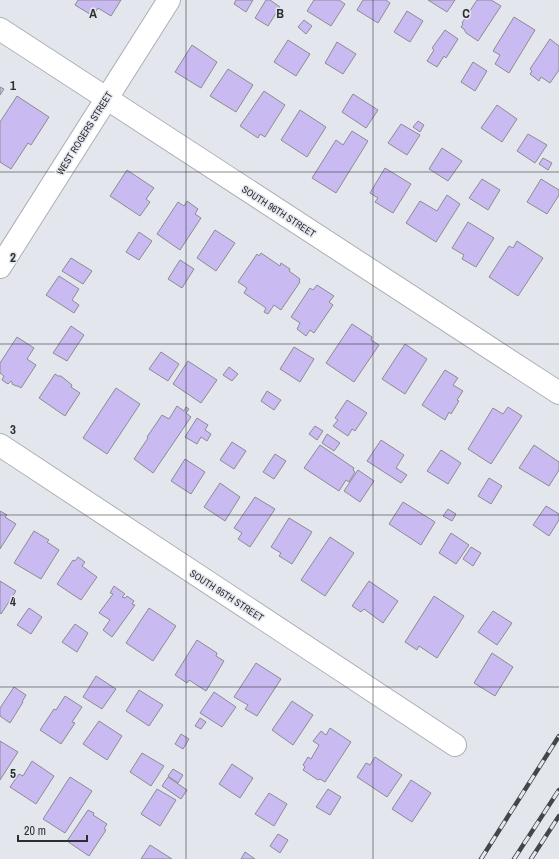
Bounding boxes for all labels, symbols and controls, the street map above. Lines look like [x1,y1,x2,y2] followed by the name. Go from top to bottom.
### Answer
[89,5,97,22] text: A
[276,5,284,22] text: B
[462,5,470,22] text: C
[10,77,16,94] text: 1
[53,89,115,177] street label: WEST ROGERS STREET
[239,183,318,240] street label: SOUTH 96TH STREET
[10,249,16,266] text: 2
[10,421,16,438] text: 3
[187,567,266,624] street label: SOUTH 95TH STREET
[10,593,16,610] text: 4
[10,765,16,782] text: 5
[18,817,87,843] scale bar
[24,823,46,839] text: 20 m

